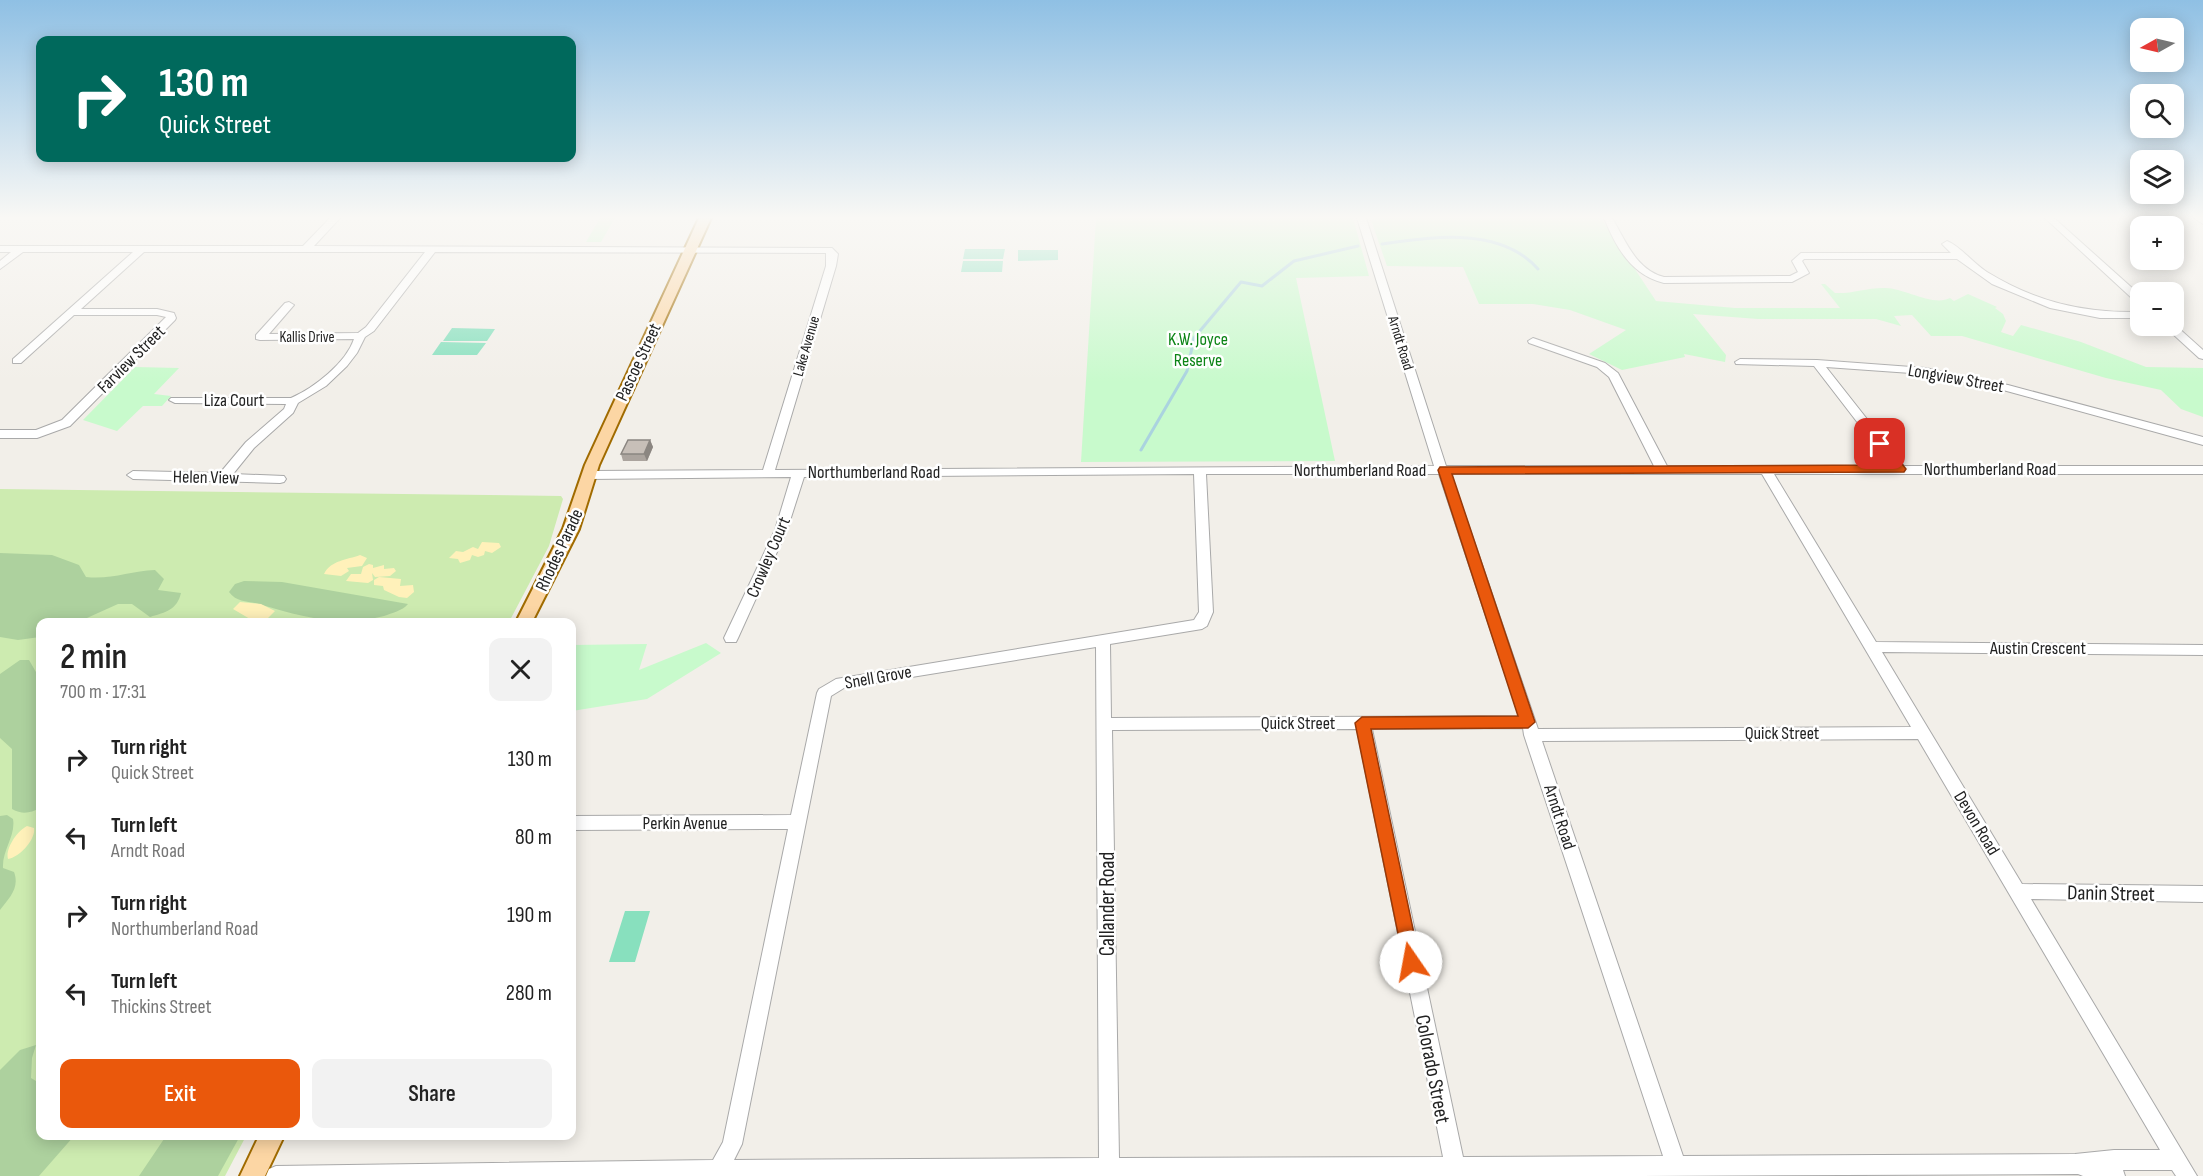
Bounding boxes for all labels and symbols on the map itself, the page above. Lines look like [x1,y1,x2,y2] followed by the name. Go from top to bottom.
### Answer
[2130,18,2184,72] north arrow
[1383,313,1418,373] street label: Arndt Road
[789,314,824,379] street label: Lake Avenue
[611,320,666,404] street label: Pascoe Street
[93,321,170,398] street label: Farview Street
[279,328,335,347] street label: Kallis Drive
[1168,329,1228,371] park label: K.W. Joyce Reserve
[1906,360,2006,397] street label: Longview Street
[204,390,265,411] street label: Liza Court
[1854,418,1905,469] pin
[1924,459,2056,480] street label: Northumberland Road
[1294,460,1426,481] street label: Northumberland Road
[808,462,940,483] street label: Northumberland Road
[173,466,239,489] street label: Helen View
[531,506,588,595] street label: Rhodes Parade
[742,513,795,601] street label: Crowley Court
[1989,638,2087,659] street label: Austin Crescent
[843,661,913,694] street label: Snell Grove
[1261,713,1336,734] street label: Quick Street
[1745,723,1820,744] street label: Quick Street
[1539,781,1580,852] street label: Arndt Road
[1949,788,2004,859] street label: Devon Road
[643,813,727,834] street label: Perkin Avenue
[1095,852,1120,956] street label: Callander Road
[2067,880,2155,907] street label: Danin Street
[1379,930,1443,994] position arrow
[1410,1013,1455,1126] street label: Colorado Street

